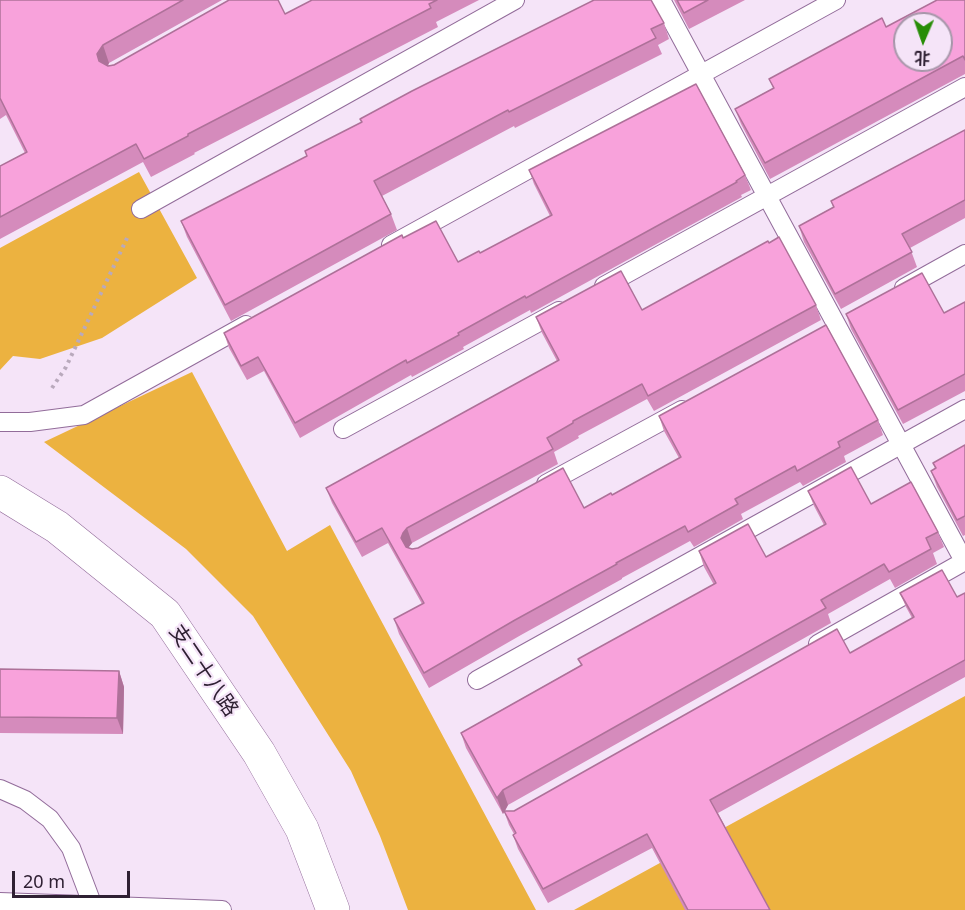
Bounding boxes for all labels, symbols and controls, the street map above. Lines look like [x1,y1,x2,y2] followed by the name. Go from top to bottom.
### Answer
[893,12,953,72] north arrow
[914,47,931,69] text: 北
[163,620,243,722] street label: 支二十八路
[15,859,134,897] scale bar
[23,869,65,893] text: 20 m

